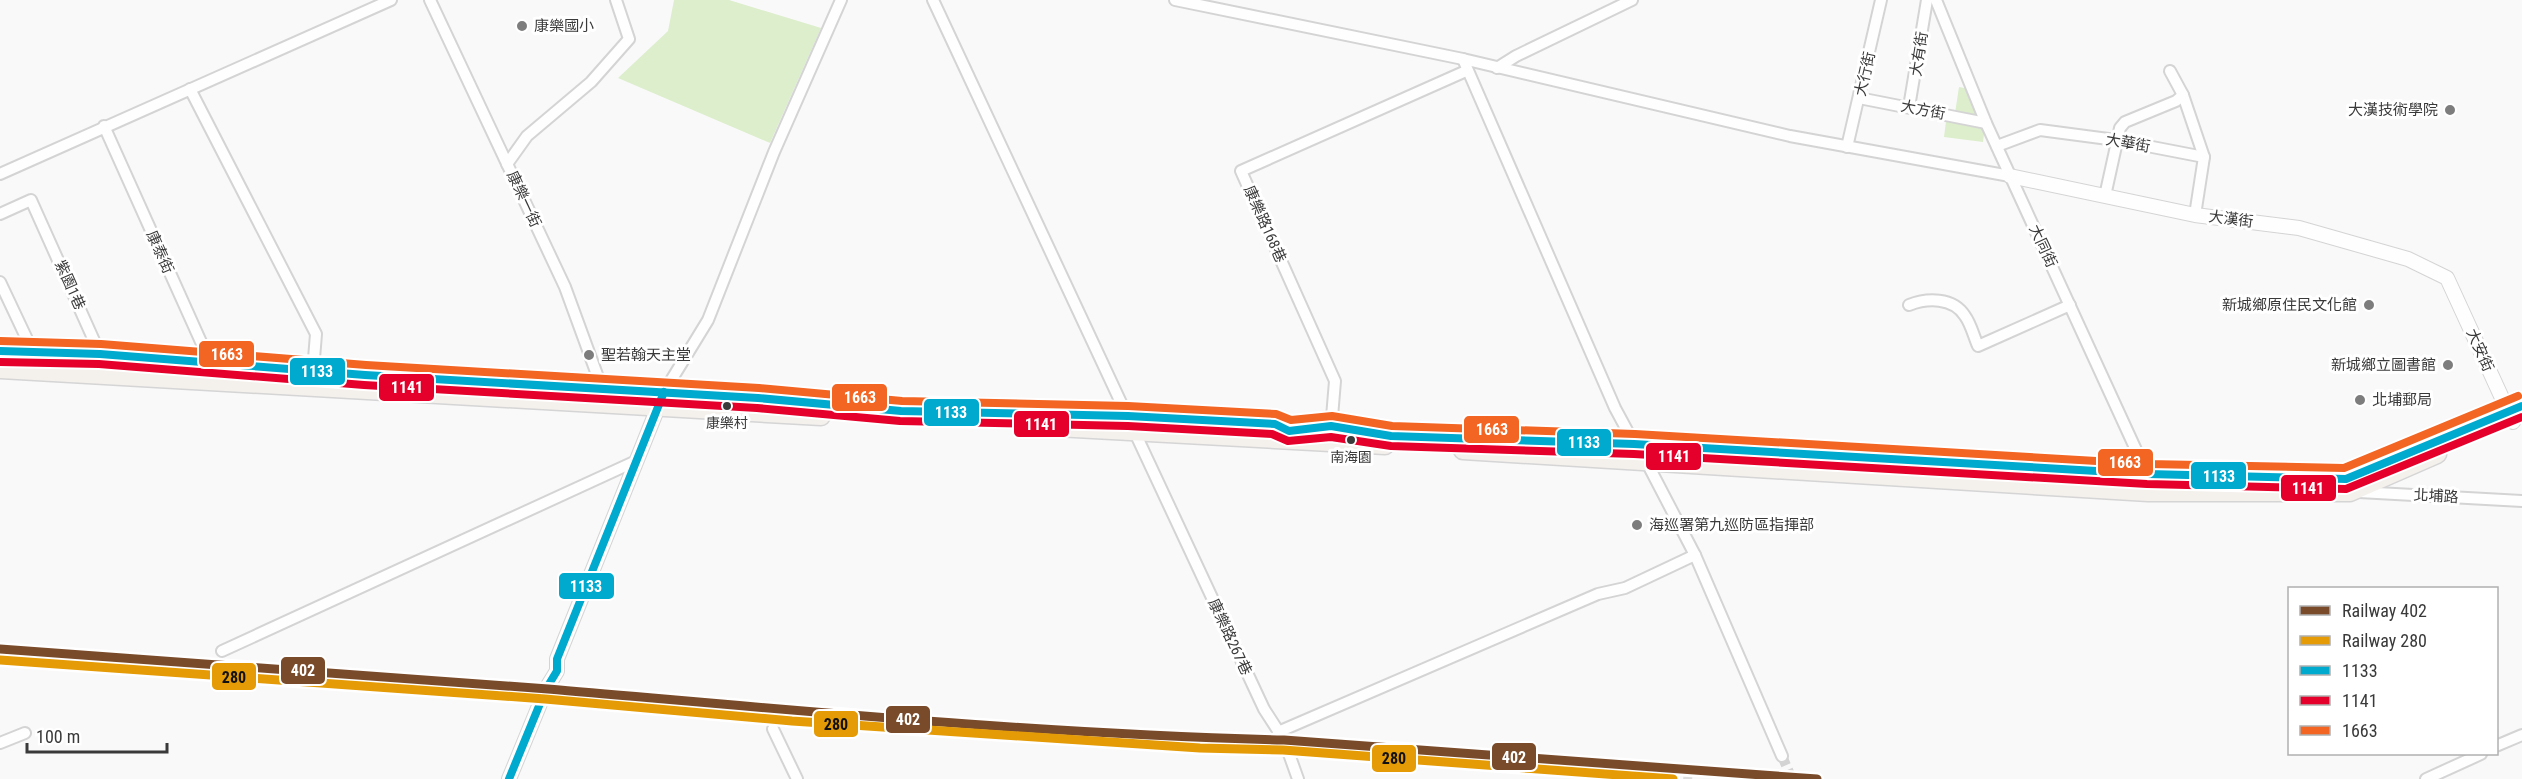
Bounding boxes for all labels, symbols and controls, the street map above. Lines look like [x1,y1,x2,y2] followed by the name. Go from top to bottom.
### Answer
[534,17,594,35] place label: 康樂國小
[515,19,529,33] marker: 康樂國小
[1907,30,1931,78] street label: 大有街
[1851,50,1879,98] street label: 大行街
[1899,97,1947,123] street label: 大方街
[2348,101,2438,119] place label: 大漢技術學院
[2443,103,2457,117] marker: 大漢技術學院
[2104,130,2152,156] street label: 大華街
[503,168,545,230] street label: 康樂一街
[1240,183,1290,265] street label: 康樂路168巷
[2208,207,2254,231] street label: 大漢街
[2025,222,2061,270] street label: 大同街
[143,228,177,276] street label: 康泰街
[51,257,89,313] street label: 紫園1巷
[2222,296,2357,314] place label: 新城鄉原住民文化館
[2362,298,2376,312] marker: 新城鄉原住民文化館
[2463,326,2497,374] street label: 大安街
[198,340,255,368] line badge: 1663
[211,345,243,364] text: 1663
[601,346,691,364] place label: 聖若翰天主堂
[582,348,596,362] marker: 聖若翰天主堂
[2331,356,2436,374] place label: 新城鄉立圖書館
[289,357,346,386] line badge: 1133
[2441,358,2455,372] marker: 新城鄉立圖書館
[301,362,333,381] text: 1133
[378,373,435,402] line badge: 1141
[391,378,423,397] text: 1141
[831,383,888,412] line badge: 1663
[844,388,876,407] text: 1663
[2372,391,2432,409] place label: 北埔郵局
[2353,393,2367,407] marker: 北埔郵局
[923,398,980,427] line badge: 1133
[721,400,733,412] marker: 康樂村
[935,403,967,422] text: 1133
[1013,410,1070,438] line badge: 1141
[706,415,748,431] place label: 康樂村
[1025,415,1057,434] text: 1141
[1463,415,1520,444] line badge: 1663
[1476,420,1508,439] text: 1663
[1556,428,1612,457] line badge: 1133
[1568,433,1600,452] text: 1133
[1345,434,1357,446] marker: 南海園
[1645,442,1702,471] line badge: 1141
[1658,447,1690,466] text: 1141
[2097,448,2154,477] line badge: 1663
[1330,449,1372,465] place label: 南海園
[2109,453,2141,472] text: 1663
[2190,461,2247,490] line badge: 1133
[2203,467,2235,486] text: 1133
[2280,474,2337,502] line badge: 1141
[2292,479,2324,498] text: 1141
[2413,486,2459,506] street label: 北埔路
[1649,516,1814,534] place label: 海巡署第九巡防區指揮部
[1630,518,1644,532] marker: 海巡署第九巡防區指揮部
[558,572,615,600] line badge: 1133
[570,577,602,596] text: 1133
[2288,587,2498,755] legend
[1204,596,1256,678] street label: 康樂路267巷
[2342,600,2427,621] text: Railway 402
[2342,630,2427,651] text: Railway 280
[280,656,326,685] line badge: 402
[2342,660,2378,681] text: 1133
[291,661,315,680] text: 402
[211,662,257,691] line badge: 280
[222,668,246,687] text: 280
[2342,690,2378,711] text: 1141
[885,705,931,734] line badge: 402
[813,710,859,738] line badge: 280
[896,710,920,729] text: 402
[824,715,848,734] text: 280
[27,716,166,754] scale bar
[2342,720,2378,741] text: 1663
[36,726,80,747] text: 100 m
[1491,742,1537,771] line badge: 402
[1371,744,1417,773] line badge: 280
[1502,748,1526,767] text: 402
[1382,749,1406,768] text: 280

